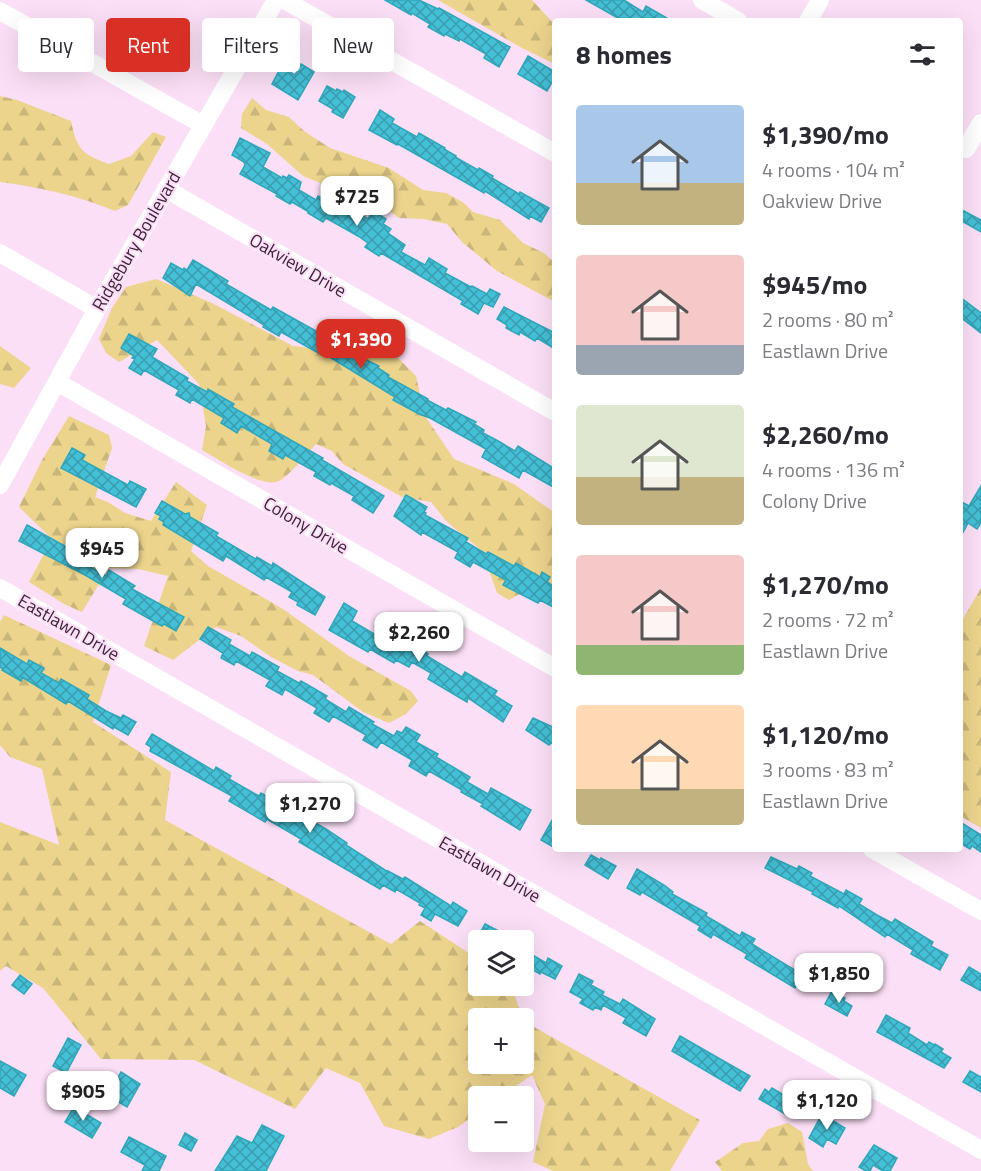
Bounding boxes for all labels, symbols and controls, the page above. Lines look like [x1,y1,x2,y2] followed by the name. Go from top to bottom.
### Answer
[18,18,94,72] chip: Buy
[106,18,190,72] chip: Rent
[202,18,300,72] chip: Filters
[312,18,394,72] chip: New
[576,35,672,74] text: 8 homes
[906,38,939,71] icon: filters
[762,115,889,154] text: $1,390/mo
[624,129,696,201] icon: home
[762,154,905,185] text: 4 rooms · 104 m²
[85,166,187,316] street label: Ridgebury Boulevard
[321,176,393,227] pin: $725
[335,180,379,211] text: $725
[762,185,882,216] text: Oakview Drive
[244,226,352,304] street label: Oakview Drive
[762,265,867,304] text: $945/mo
[624,279,696,351] icon: home
[762,304,894,335] text: 2 rooms · 80 m²
[312,319,410,370] pin: $1,390
[330,323,392,354] text: $1,390
[762,335,888,366] text: Eastlawn Drive
[762,415,889,454] text: $2,260/mo
[624,429,696,501] icon: home
[762,454,905,485] text: 4 rooms · 136 m²
[762,485,867,516] text: Colony Drive
[258,490,354,560] street label: Colony Drive
[66,528,138,579] pin: $945
[80,532,124,563] text: $945
[762,565,889,604] text: $1,270/mo
[624,579,696,651] icon: home
[13,587,125,667] street label: Eastlawn Drive
[762,604,894,635] text: 2 rooms · 72 m²
[370,612,468,663] pin: $2,260
[388,616,450,647] text: $2,260
[762,635,888,666] text: Eastlawn Drive
[762,715,889,754] text: $1,120/mo
[624,729,696,801] icon: home
[762,754,894,785] text: 3 rooms · 83 m²
[261,783,359,834] pin: $1,270
[762,785,888,816] text: Eastlawn Drive
[279,787,341,818] text: $1,270
[434,829,546,909] street label: Eastlawn Drive
[468,930,534,1152] map controls
[468,930,534,996] button: layers
[790,953,888,1004] pin: $1,850
[808,957,870,988] text: $1,850
[468,1008,534,1074] button: +
[47,1071,119,1122] pin: $905
[61,1075,105,1106] text: $905
[778,1080,876,1131] pin: $1,120
[796,1084,858,1115] text: $1,120
[468,1086,534,1152] button: −

